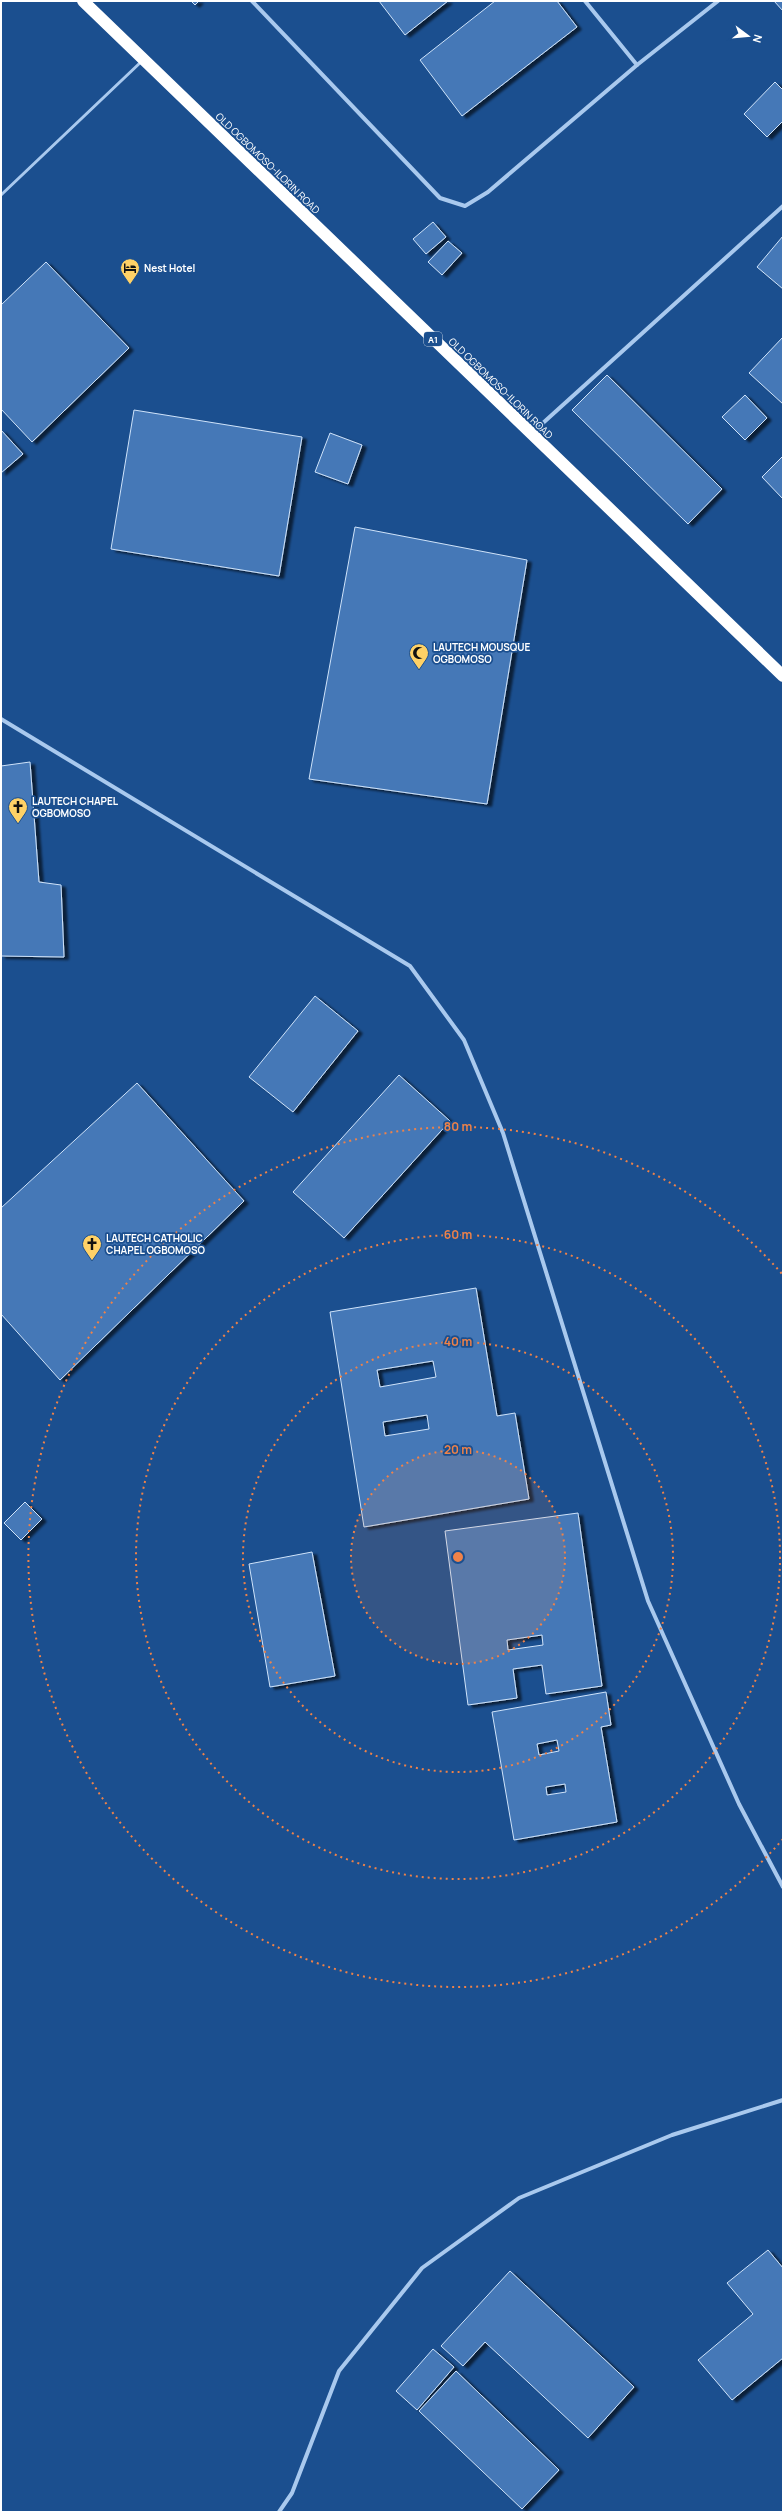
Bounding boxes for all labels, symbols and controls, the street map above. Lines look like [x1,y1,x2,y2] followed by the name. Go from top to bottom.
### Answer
[728,16,768,56] north arrow
[750,33,766,45] text: N
[213,109,324,217] street label: OLD OGBOMOSO-ILORIN ROAD
[119,257,141,285] hotel icon: Nest Hotel
[144,261,195,275] place label: Nest Hotel
[424,332,442,346] road number: A1
[446,334,557,442] street label: OLD OGBOMOSO-ILORIN ROAD
[433,640,531,666] place label: LAUTECH MOUSQUE OGBOMOSO
[408,642,430,670] mosque icon: LAUTECH MOUSQUE OGBOMOSO
[32,794,119,820] place label: LAUTECH CHAPEL OGBOMOSO
[7,796,29,824] church icon: LAUTECH CHAPEL OGBOMOSO
[444,1118,472,1135] text: 80 m
[444,1226,472,1243] text: 60 m
[106,1231,206,1257] place label: LAUTECH CATHOLIC CHAPEL OGBOMOSO
[81,1233,103,1261] church icon: LAUTECH CATHOLIC CHAPEL OGBOMOSO
[444,1333,472,1350] text: 40 m
[444,1441,472,1458] text: 20 m
[451,1550,465,1564] centre of rings

